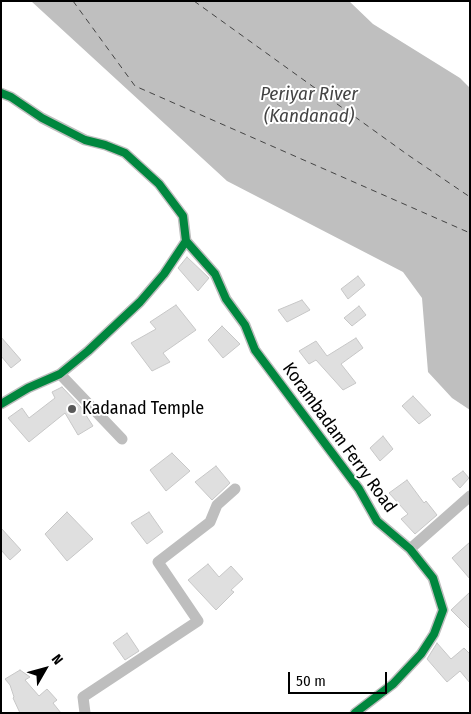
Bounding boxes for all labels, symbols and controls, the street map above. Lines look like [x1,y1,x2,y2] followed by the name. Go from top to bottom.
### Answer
[260,84,358,128] water label: Periyar River (Kandanad)
[277,359,401,517] street label: Korambadam Ferry Road
[82,398,204,420] place label: Kadanad Temple
[66,403,78,415] marker: Kadanad Temple
[20,644,70,694] north arrow
[48,651,66,668] text: N
[291,662,390,694] scale bar
[296,672,326,690] text: 50 m

